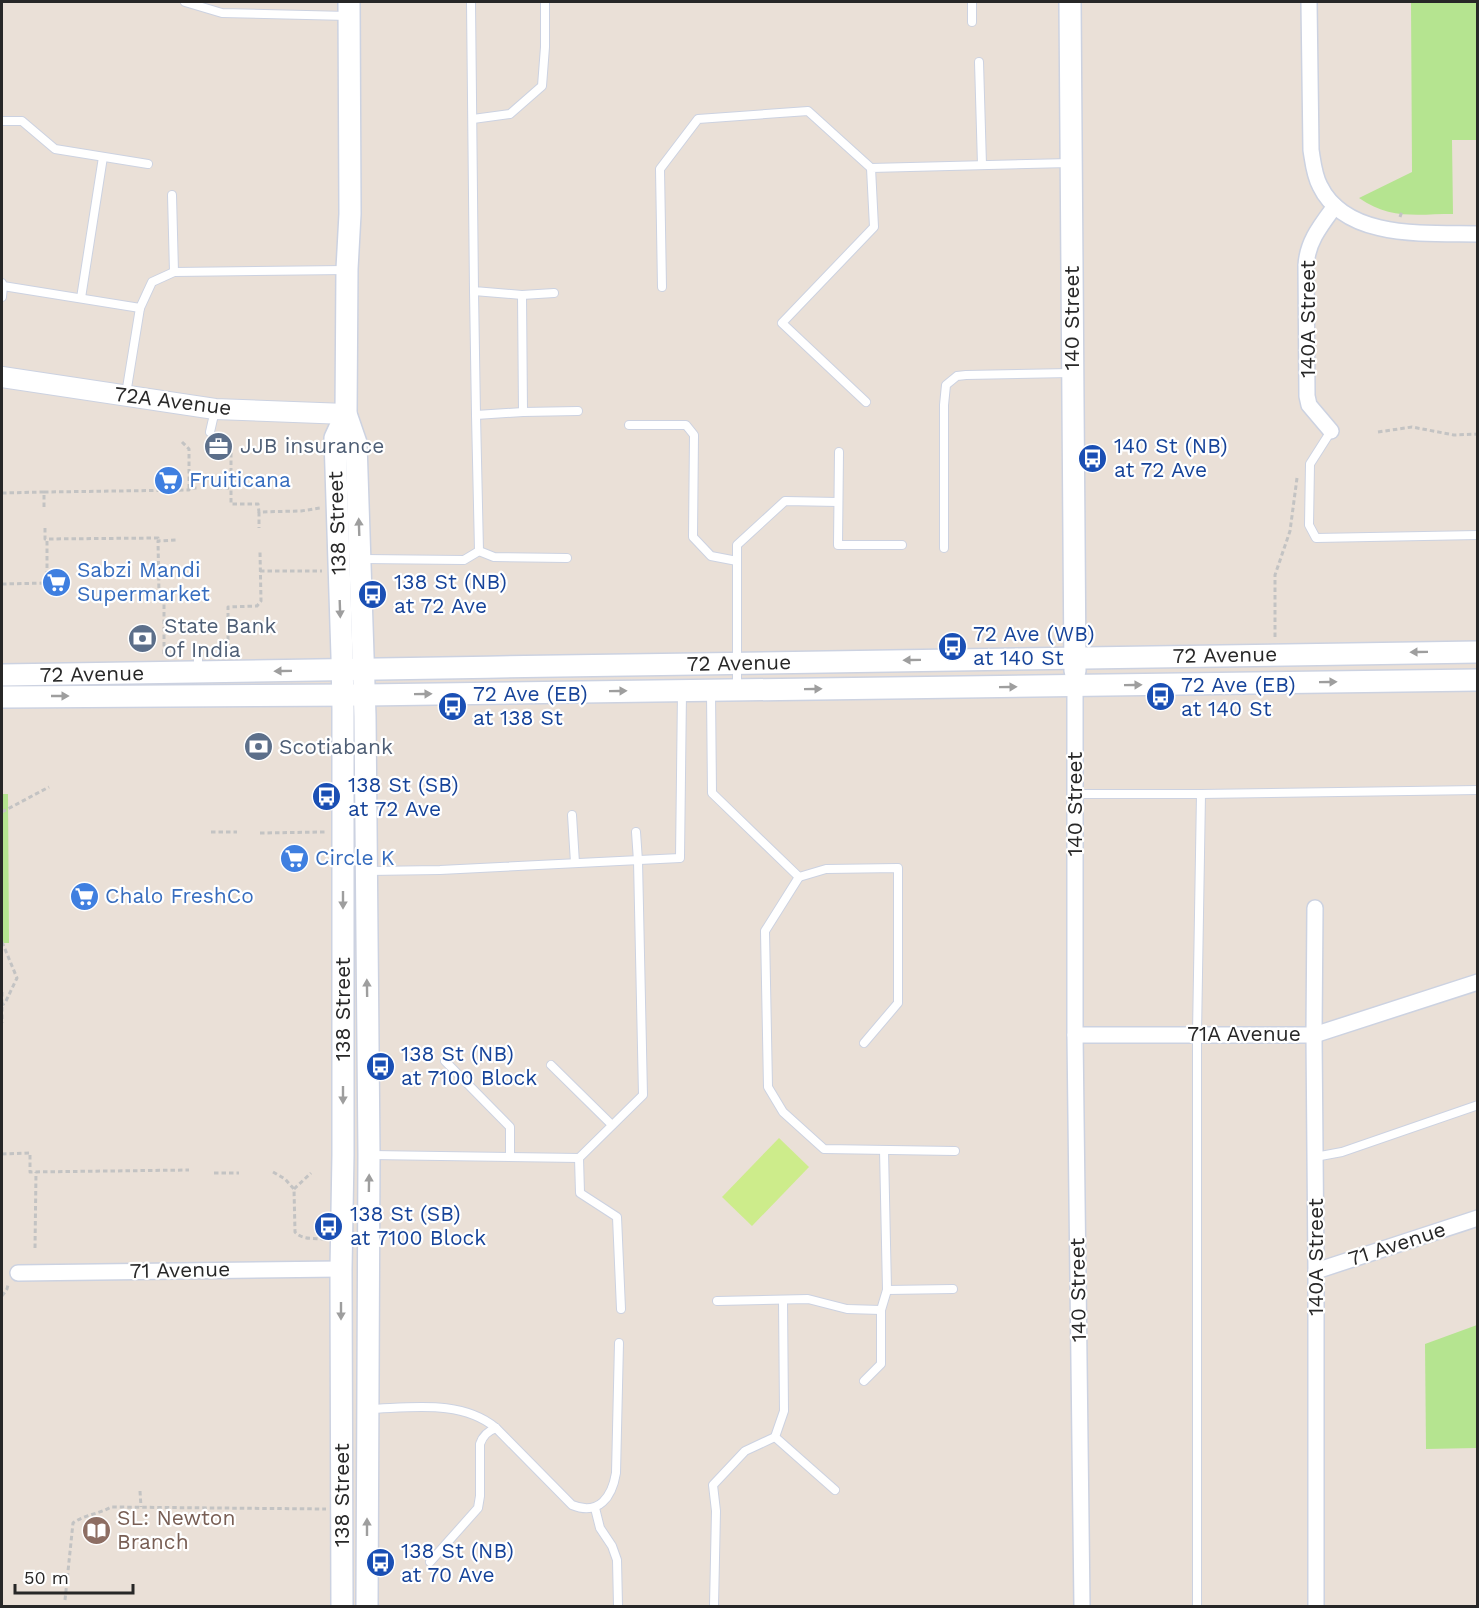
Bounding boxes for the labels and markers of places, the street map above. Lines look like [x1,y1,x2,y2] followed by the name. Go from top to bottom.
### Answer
[203,430,235,462] office icon: JJB insurance
[240,433,384,458] place label: JJB insurance
[1114,433,1228,482] place label: 140 St (NB) at 72 Ave
[1077,442,1109,474] bus stop icon: 140 St (NB) at 72 Ave
[152,464,184,496] supermarket icon: Fruiticana
[189,467,291,492] place label: Fruiticana
[77,557,210,606] place label: Sabzi Mandi Supermarket
[40,566,72,598] supermarket icon: Sabzi Mandi Supermarket
[394,569,507,618] place label: 138 St (NB) at 72 Ave
[357,578,389,610] bus stop icon: 138 St (NB) at 72 Ave
[164,613,276,662] place label: State Bank of India
[973,621,1095,670] place label: 72 Ave (WB) at 140 St
[127,622,159,654] bank icon: State Bank of India
[936,630,968,662] bus stop icon: 72 Ave (WB) at 140 St
[1181,672,1296,721] place label: 72 Ave (EB) at 140 St
[473,681,588,730] place label: 72 Ave (EB) at 138 St
[1144,681,1176,713] bus stop icon: 72 Ave (EB) at 140 St
[436,690,468,722] bus stop icon: 72 Ave (EB) at 138 St
[242,731,274,763] bank icon: Scotiabank
[279,734,393,759] place label: Scotiabank
[348,772,459,821] place label: 138 St (SB) at 72 Ave
[311,781,343,813] bus stop icon: 138 St (SB) at 72 Ave
[278,842,310,874] supermarket icon: Circle K
[315,845,395,870] place label: Circle K
[68,880,100,912] supermarket icon: Chalo FreshCo
[105,883,254,908] place label: Chalo FreshCo
[401,1041,537,1090] place label: 138 St (NB) at 7100 Block
[364,1050,396,1082] bus stop icon: 138 St (NB) at 7100 Block
[350,1201,486,1250] place label: 138 St (SB) at 7100 Block
[313,1210,345,1242] bus stop icon: 138 St (SB) at 7100 Block
[117,1505,235,1554] place label: SL: Newton Branch
[80,1514,112,1546] library icon: SL: Newton Branch
[401,1538,514,1587] place label: 138 St (NB) at 70 Ave
[364,1547,396,1579] bus stop icon: 138 St (NB) at 70 Ave

